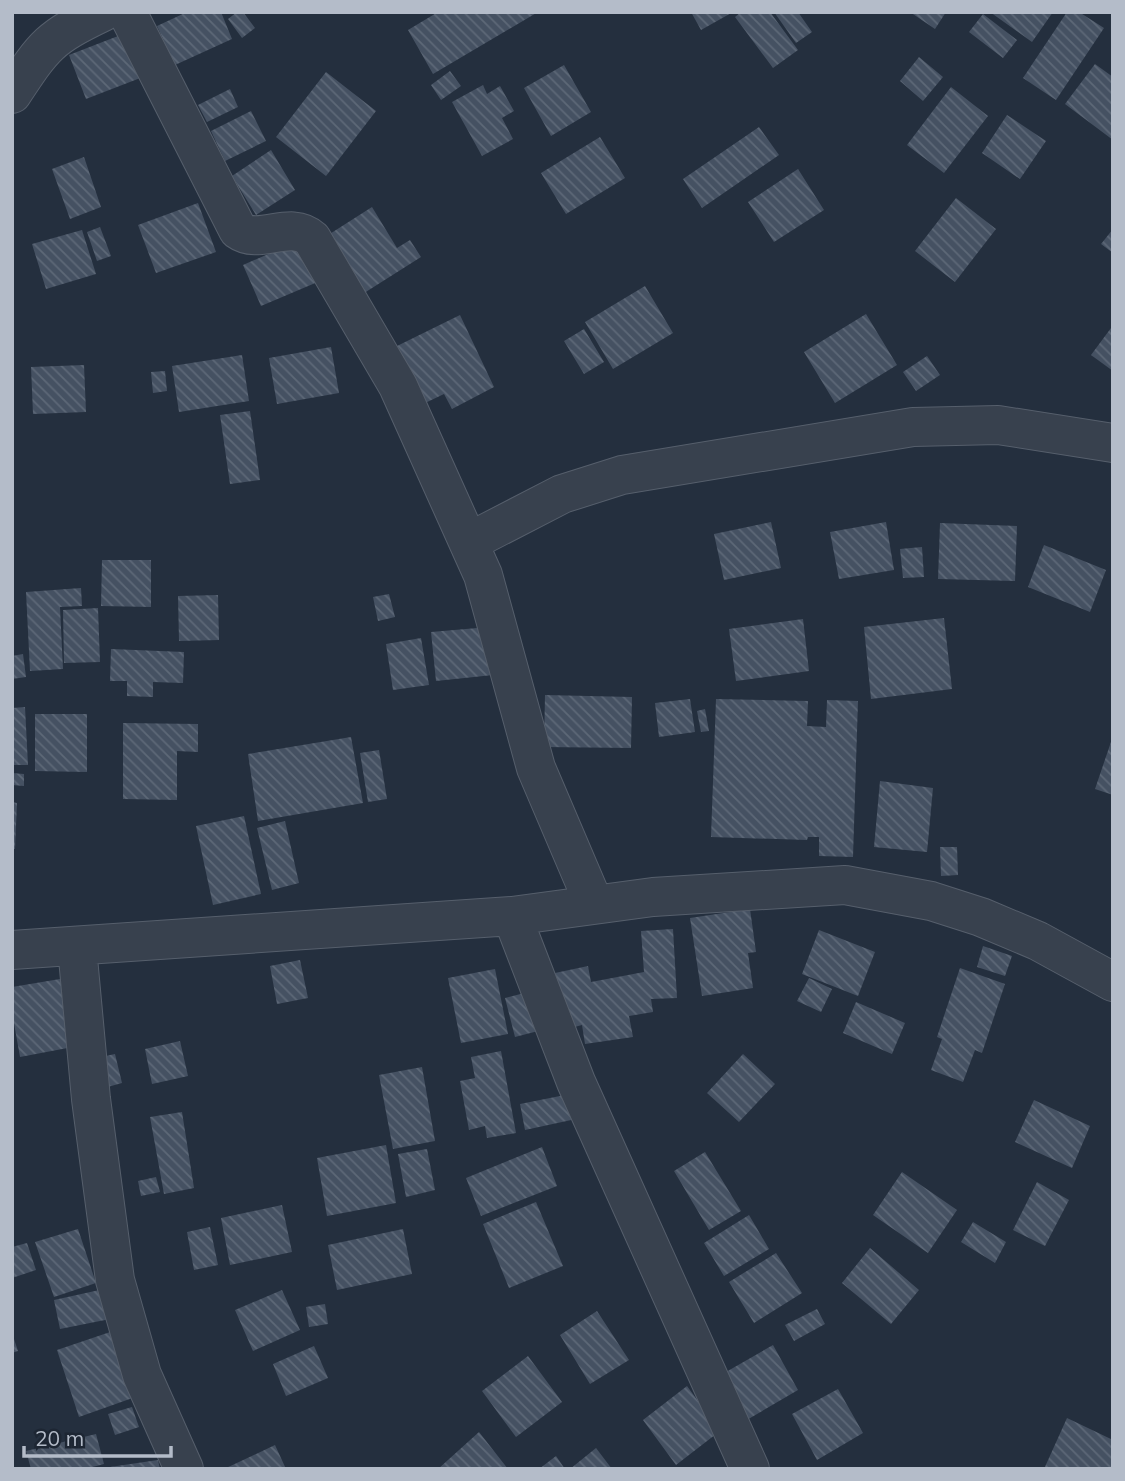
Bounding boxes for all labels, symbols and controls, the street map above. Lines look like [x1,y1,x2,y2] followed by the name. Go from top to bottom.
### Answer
[24,1414,172,1458] scale bar
[35,1425,84,1451] text: 20 m

